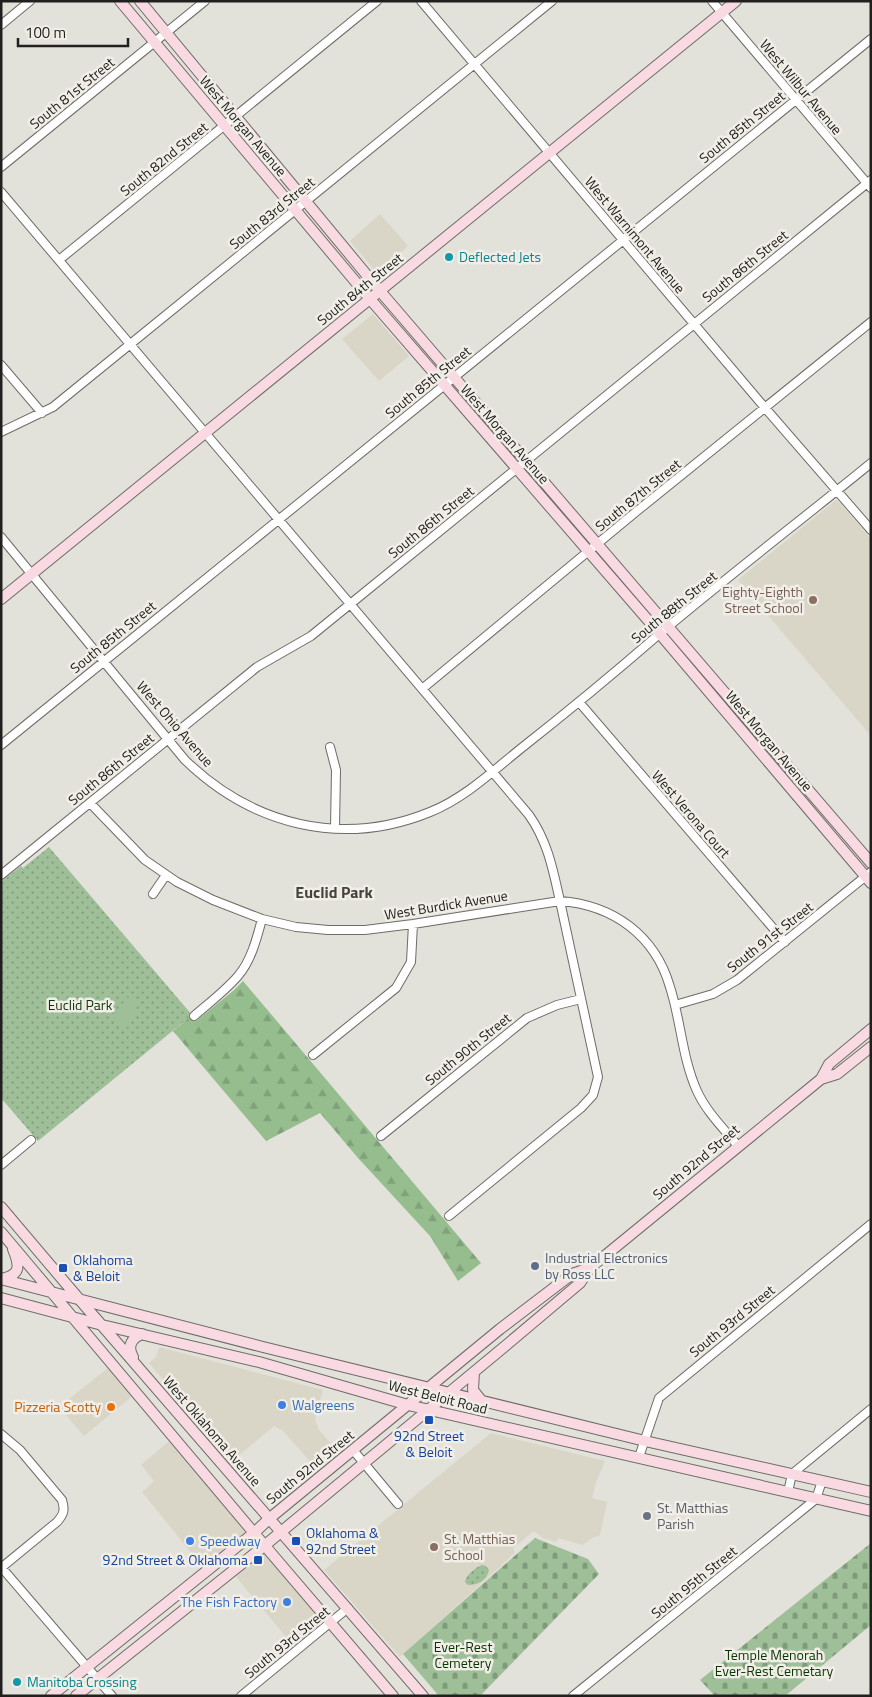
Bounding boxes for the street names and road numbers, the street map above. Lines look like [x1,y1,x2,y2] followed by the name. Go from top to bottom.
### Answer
[755,34,848,139] street label: West Wilbur Avenue
[25,52,119,134] street label: South 81st Street
[195,71,292,181] street label: West Morgan Avenue
[694,85,789,168] street label: South 85th Street
[115,117,212,201] street label: South 82nd Street
[224,171,319,254] street label: South 83rd Street
[580,172,691,298] street label: West Warnimont Avenue
[697,224,792,307] street label: South 86th Street
[312,247,407,330] street label: South 84th Street
[380,340,475,423] street label: South 85th Street
[456,379,555,488] street label: West Morgan Avenue
[590,453,685,536] street label: South 87th Street
[383,480,478,563] street label: South 86th Street
[626,565,721,648] street label: South 88th Street
[65,595,160,678] street label: South 85th Street
[132,676,219,771] street label: West Ohio Avenue
[721,686,818,796] street label: West Morgan Avenue
[63,727,158,810] street label: South 86th Street
[647,765,736,862] street label: West Verona Court
[383,884,509,925] street label: West Burdick Avenue
[722,896,817,977] street label: South 91st Street
[420,1007,515,1090] street label: South 90th Street
[648,1119,744,1204] street label: South 92nd Street
[684,1279,779,1362] street label: South 93rd Street
[158,1371,266,1491] street label: West Oklahoma Avenue
[386,1374,490,1419] street label: West Beloit Road
[261,1425,358,1509] street label: South 92nd Street
[646,1540,741,1623] street label: South 95th Street
[239,1600,334,1683] street label: South 93rd Street

